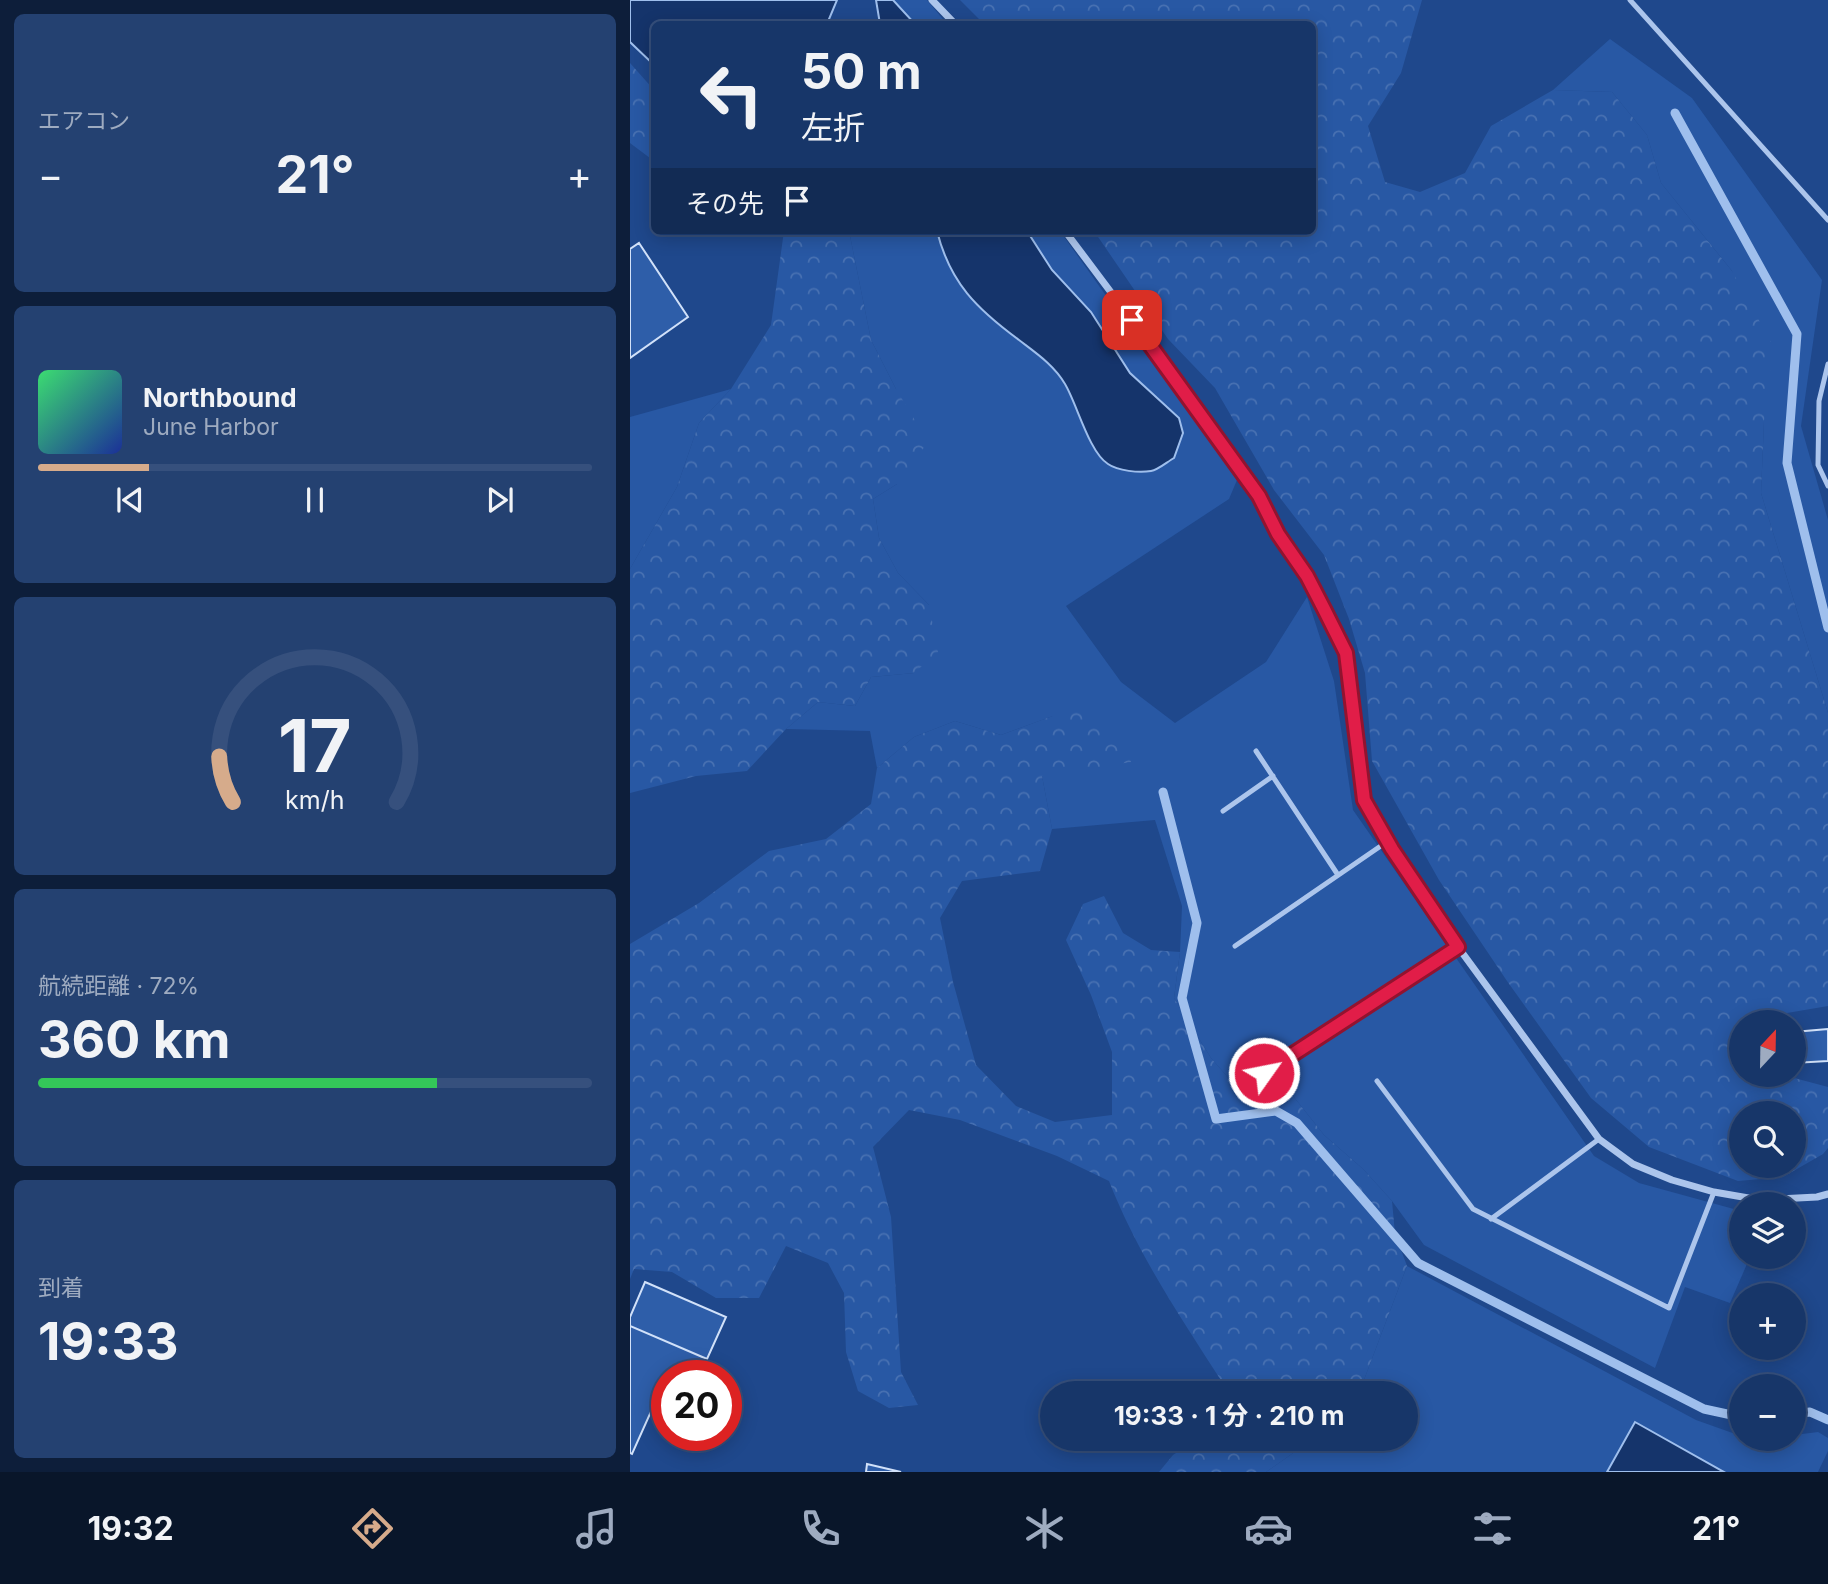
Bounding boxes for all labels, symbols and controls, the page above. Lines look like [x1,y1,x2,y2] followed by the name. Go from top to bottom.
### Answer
[801,42,922,101] text: 50 m
[686,49,777,140] icon: left
[38,107,130,135] text: エアコン
[801,108,865,147] text: 左折
[275,143,355,206] text: 21°
[38,152,63,198] text: −
[567,152,592,198] text: +
[778,182,816,220] icon: arrive
[686,188,764,219] text: その先
[1102,290,1162,350] pin
[1113,301,1151,339] icon: arrive
[143,382,297,413] text: Northbound
[143,413,279,441] text: June Harbor
[111,481,149,519] icon: previous
[296,481,334,519] icon: pause
[481,481,519,519] icon: next
[278,701,352,790] text: 17
[285,785,345,815] text: km/h
[38,972,199,1000] text: 航続距離 · 72%
[38,1008,230,1071] text: 360 km
[1729,1010,1806,1087] north arrow
[1729,1010,1806,1451] map controls
[1227,1036,1301,1110] position arrow
[1729,1101,1806,1178] button: search
[1729,1192,1806,1269] button: layers
[38,1274,84,1302] text: 到着
[1729,1283,1806,1360] button: +
[38,1310,179,1373] text: 19:33
[651,1360,742,1451] speed limit sign: 20
[1729,1374,1806,1451] button: −
[1114,1400,1344,1431] text: 19:33 · 1 分 · 210 m
[348,1504,397,1553] icon: directions
[572,1504,621,1553] icon: music
[796,1504,845,1553] icon: phone
[1020,1504,1069,1553] icon: climate
[1244,1504,1293,1553] icon: car
[1468,1504,1517,1553] icon: filters
[87,1509,174,1548] text: 19:32
[1692,1509,1741,1548] text: 21°

